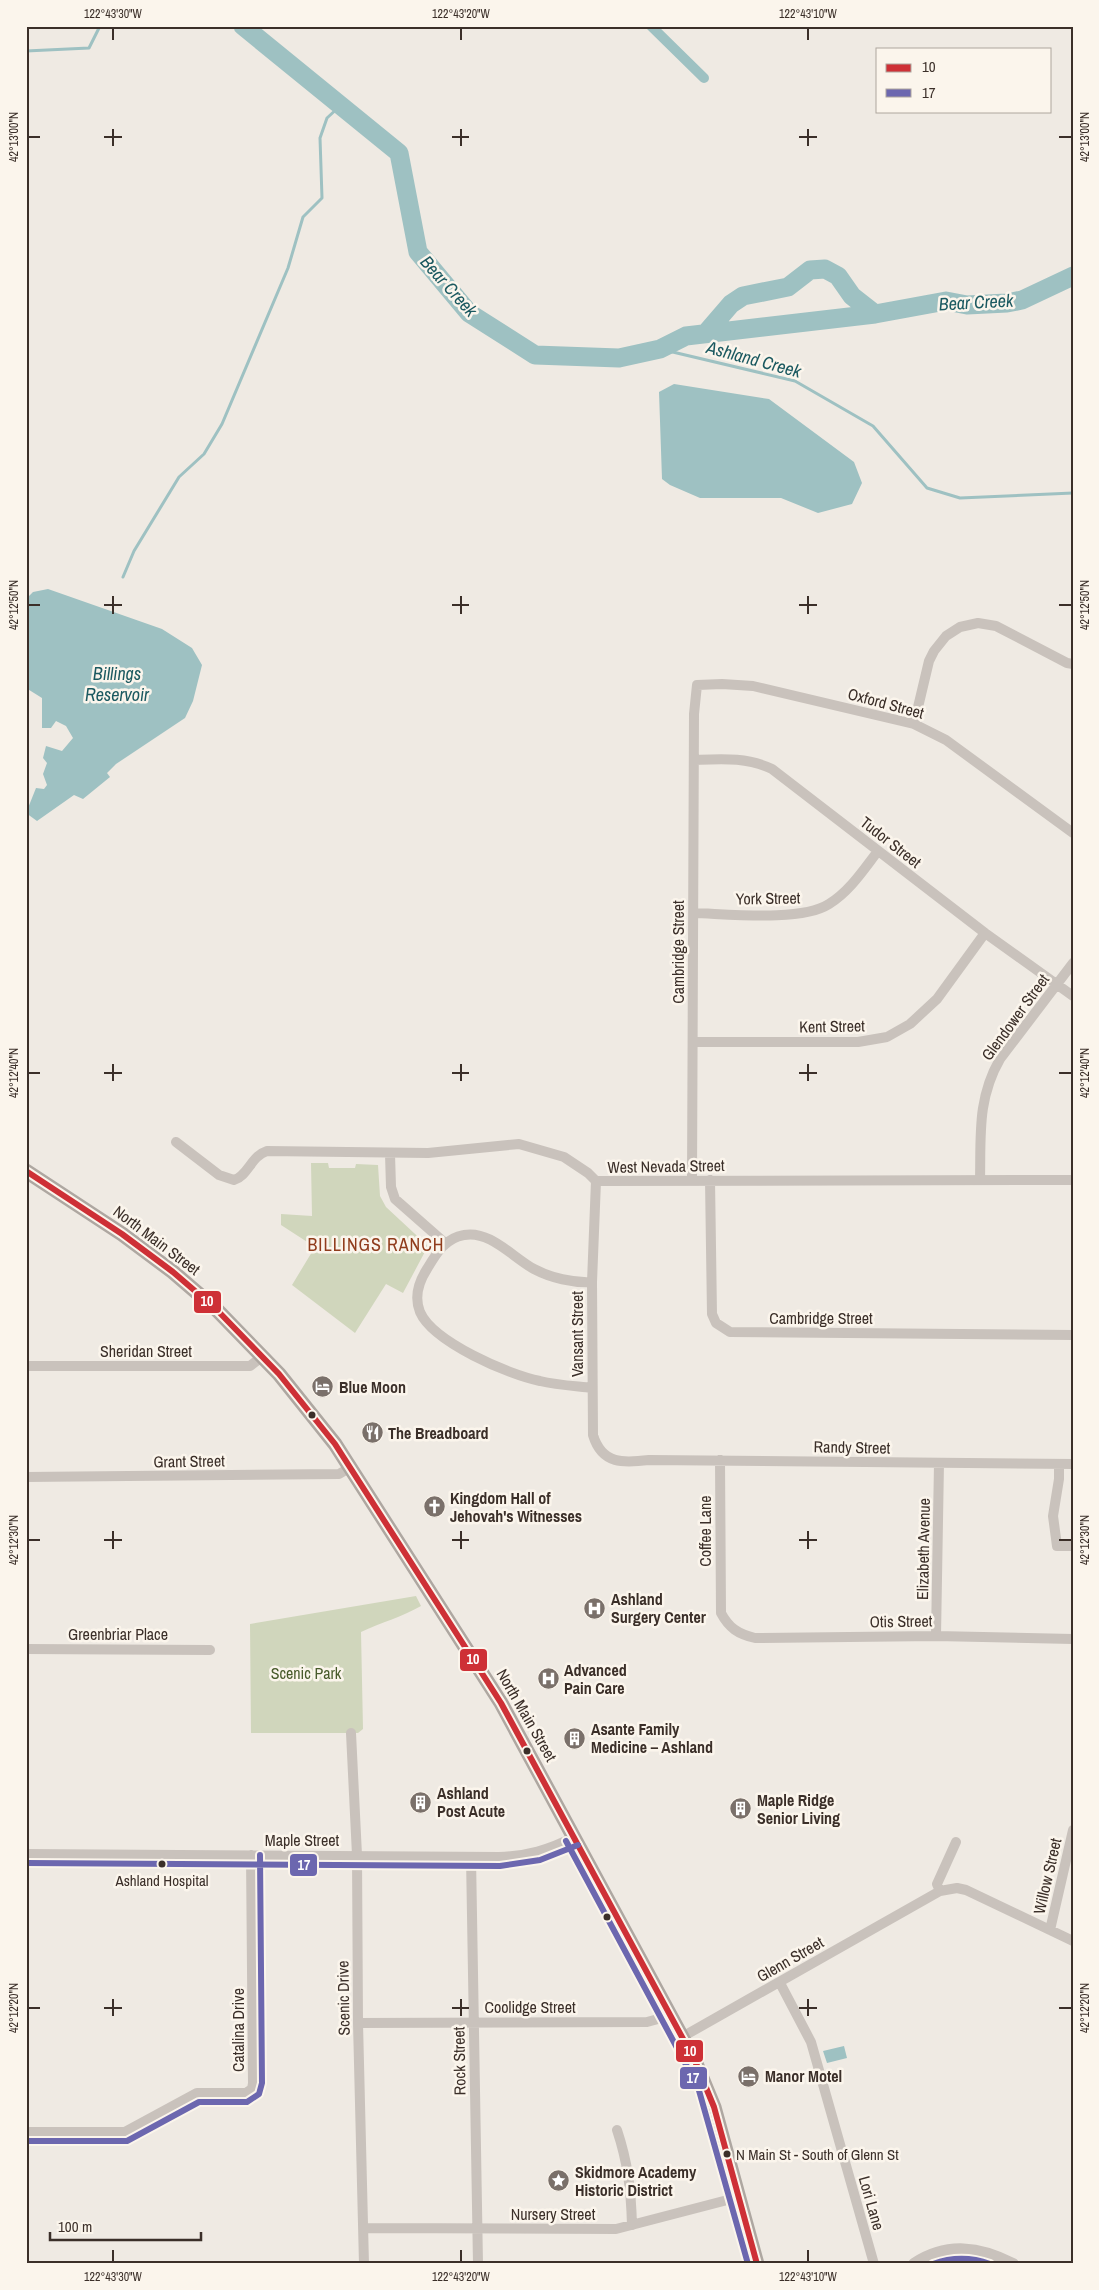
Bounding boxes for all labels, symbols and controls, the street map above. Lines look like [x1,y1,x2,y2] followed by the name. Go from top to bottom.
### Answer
[84,6,143,22] text: 122°43'30"W
[432,6,491,22] text: 122°43'20"W
[779,6,838,22] text: 122°43'10"W
[876,48,1052,112] legend
[922,56,936,77] text: 10
[922,82,936,103] text: 17
[6,112,22,162] text: 42°13'00"N
[1077,112,1093,162] text: 42°13'00"N
[415,250,484,323] water label: Bear Creek
[938,288,1015,316] water label: Bear Creek
[703,334,805,384] water label: Ashland Creek
[6,580,22,630] text: 42°12'50"N
[1077,580,1093,630] text: 42°12'50"N
[85,661,150,707] water label: Billings Reservoir
[845,682,927,724] street label: Oxford Street
[856,811,926,873] street label: Tudor Street
[736,886,801,910] street label: York Street
[667,900,689,1004] street label: Cambridge Street
[976,969,1054,1065] street label: Glendower Street
[799,1014,865,1038] street label: Kent Street
[6,1048,22,1098] text: 42°12'40"N
[1077,1048,1093,1098] text: 42°12'40"N
[607,1154,725,1178] street label: West Nevada Street
[109,1200,205,1280] street label: North Main Street
[307,1232,445,1257] district label: BILLINGS RANCH
[193,1290,222,1314] line badge: 10
[566,1291,588,1377] street label: Vansant Street
[201,1292,213,1310] text: 10
[769,1307,873,1329] street label: Cambridge Street
[100,1340,192,1362] street label: Sheridan Street
[311,1375,335,1399] hotel icon: Blue Moon
[339,1376,406,1398] place label: Blue Moon
[307,1410,317,1420] unlabelled marker
[360,1421,384,1445] restaurant icon: The Breadboard
[388,1422,489,1444] place label: The Breadboard
[814,1435,891,1459] street label: Randy Street
[153,1449,225,1473] street label: Grant Street
[450,1487,582,1527] place label: Kingdom Hall of Jehovah's Witnesses
[422,1495,446,1519] church icon: Kingdom Hall of Jehovah's Witnesses
[694,1495,716,1567] street label: Coffee Lane
[911,1498,935,1600] street label: Elizabeth Avenue
[6,1515,22,1565] text: 42°12'30"N
[1077,1515,1093,1565] text: 42°12'30"N
[611,1588,707,1628] place label: Ashland Surgery Center
[583,1596,607,1620] hospital icon: Ashland Surgery Center
[869,1609,933,1633] street label: Otis Street
[68,1623,168,1645] street label: Greenbriar Place
[459,1648,488,1672] line badge: 10
[467,1650,479,1668] text: 10
[564,1659,627,1699] place label: Advanced Pain Care
[271,1662,342,1684] park label: Scenic Park
[492,1665,563,1766] street label: North Main Street
[536,1667,560,1691] hospital icon: Advanced Pain Care
[591,1718,713,1758] place label: Asante Family Medicine – Ashland
[563,1726,587,1750] building icon: Asante Family Medicine – Ashland
[522,1746,532,1756] unlabelled marker
[437,1782,505,1822] place label: Ashland Post Acute
[757,1789,840,1829] place label: Maple Ridge Senior Living
[409,1790,433,1814] building icon: Ashland Post Acute
[729,1797,753,1821] building icon: Maple Ridge Senior Living
[265,1829,340,1851] street label: Maple Street
[1028,1836,1066,1916] street label: Willow Street
[289,1853,318,1877] line badge: 17
[298,1856,311,1874] text: 17
[157,1859,167,1869] marker: Ashland Hospital
[115,1870,209,1891] place label: Ashland Hospital
[602,1912,612,1922] unlabelled marker
[753,1931,828,1987] street label: Glenn Street
[331,1960,355,2036] street label: Scenic Drive
[6,1983,22,2033] text: 42°12'20"N
[1077,1983,1093,2033] text: 42°12'20"N
[227,1988,249,2072] street label: Catalina Drive
[484,1996,576,2018] street label: Coolidge Street
[447,2026,471,2095] street label: Rock Street
[675,2039,704,2063] line badge: 10
[684,2042,696,2060] text: 10
[737,2064,761,2088] hotel icon: Manor Motel
[765,2065,842,2087] place label: Manor Motel
[679,2066,708,2090] line badge: 17
[687,2069,700,2087] text: 17
[736,2144,899,2165] place label: N Main St - South of Glenn St
[722,2149,732,2159] marker: N Main St - South of Glenn St
[575,2161,697,2201] place label: Skidmore Academy Historic District
[547,2169,571,2193] place icon: Skidmore Academy Historic District
[854,2173,890,2233] street label: Lori Lane
[511,2203,596,2225] street label: Nursery Street
[50,2210,201,2242] scale bar
[58,2216,92,2237] text: 100 m
[84,2269,143,2285] text: 122°43'30"W
[432,2269,491,2285] text: 122°43'20"W
[779,2269,838,2285] text: 122°43'10"W

